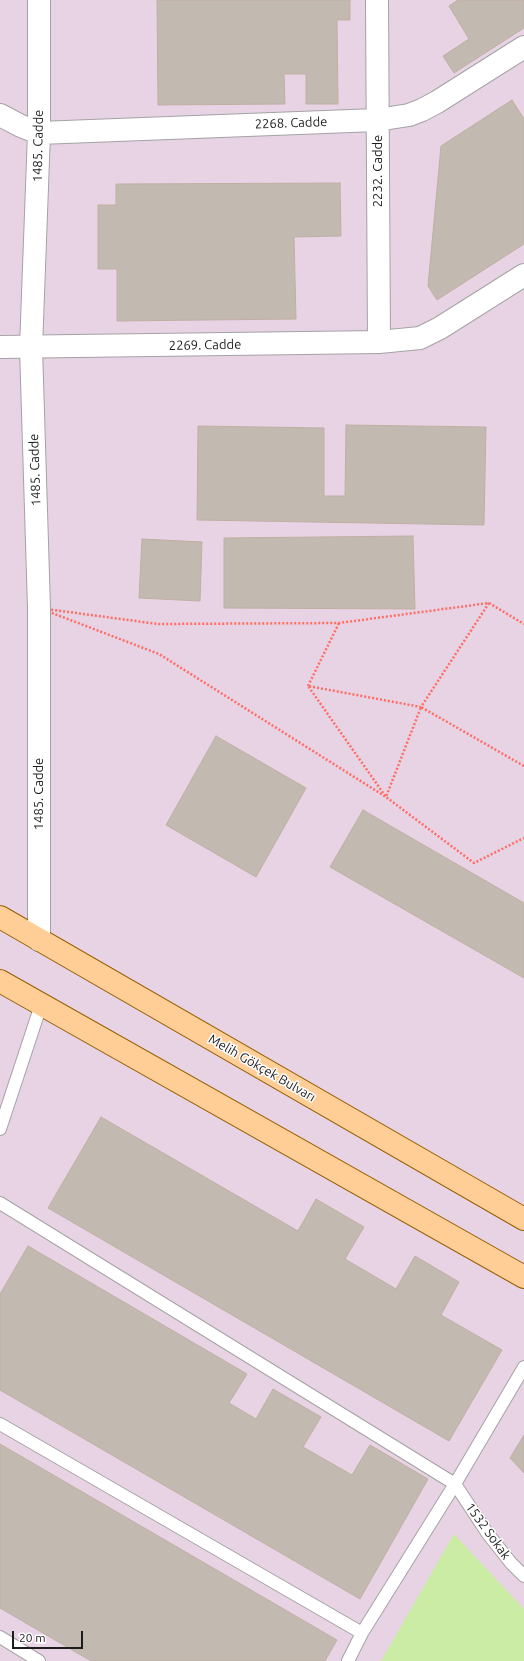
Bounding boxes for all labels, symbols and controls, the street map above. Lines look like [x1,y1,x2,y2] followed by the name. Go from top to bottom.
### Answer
[30,110,46,182] street label: 1485. Cadde
[254,114,328,132] street label: 2268. Cadde
[370,135,386,207] street label: 2232. Cadde
[169,337,241,353] street label: 2269. Cadde
[26,433,44,507] street label: 1485. Cadde
[31,758,47,830] street label: 1485. Cadde
[206,1031,318,1105] street label: Melih Gökçek Bulvarı
[462,1500,514,1562] street label: 1532 Sokak
[14,1623,85,1649] scale bar
[19,1631,46,1644] text: 20 m

